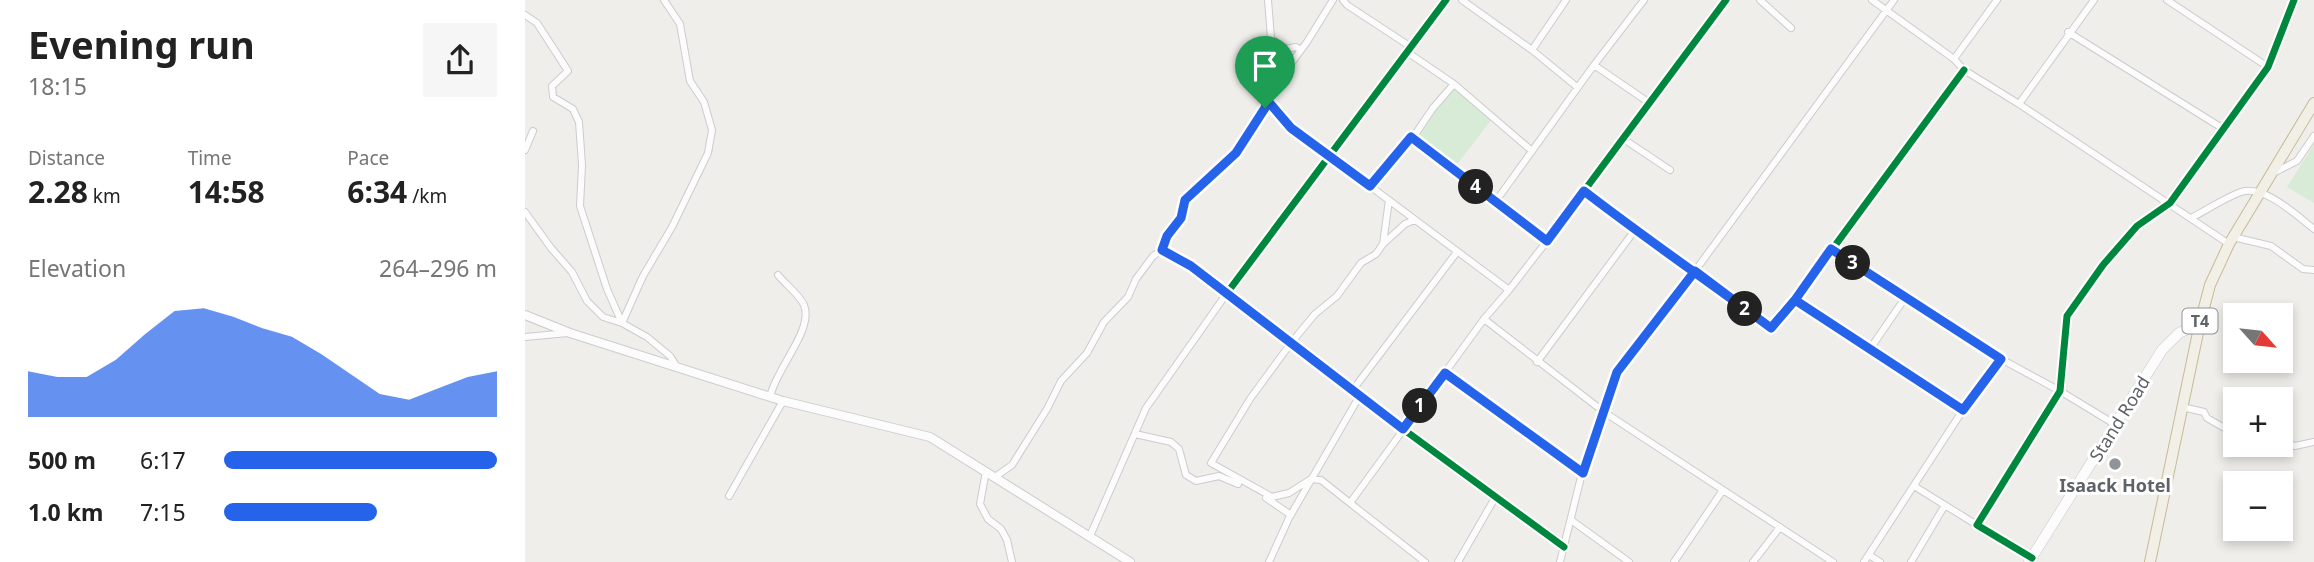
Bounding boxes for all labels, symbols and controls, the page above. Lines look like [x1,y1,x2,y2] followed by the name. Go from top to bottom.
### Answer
[28,18,255,70] text: Evening run
[423,23,497,97] button: share
[1235,36,1295,108] pin
[1246,47,1284,85] icon: arrive
[28,70,87,102] text: 18:15
[28,145,105,171] text: Distance
[188,145,232,171] text: Time
[347,145,389,171] text: Pace
[1459,170,1493,204] pin: 4
[28,171,88,212] text: 2.28
[188,171,265,212] text: 14:58
[347,171,407,212] text: 6:34
[1470,173,1481,199] text: 4
[88,183,121,209] text: km
[407,183,447,209] text: /km
[1835,246,1871,280] pin: 3
[1847,249,1858,275] text: 3
[28,252,126,284] text: Elevation
[379,252,497,284] text: 264–296 m
[1727,292,1763,326] pin: 2
[1739,295,1750,321] text: 2
[2223,303,2293,373] north arrow
[2223,303,2293,541] map controls
[2183,308,2217,334] road number: T4
[2083,371,2155,466] street label: Stand Road
[2223,387,2293,457] button: +
[1403,388,1437,424] pin: 1
[1414,392,1425,418] text: 1
[28,444,96,476] text: 500 m
[140,444,186,476] text: 6:17
[2107,456,2123,472] marker: Isaack Hotel
[2223,471,2293,541] button: −
[2059,473,2171,497] place label: Isaack Hotel
[28,496,103,528] text: 1.0 km
[140,496,186,528] text: 7:15

